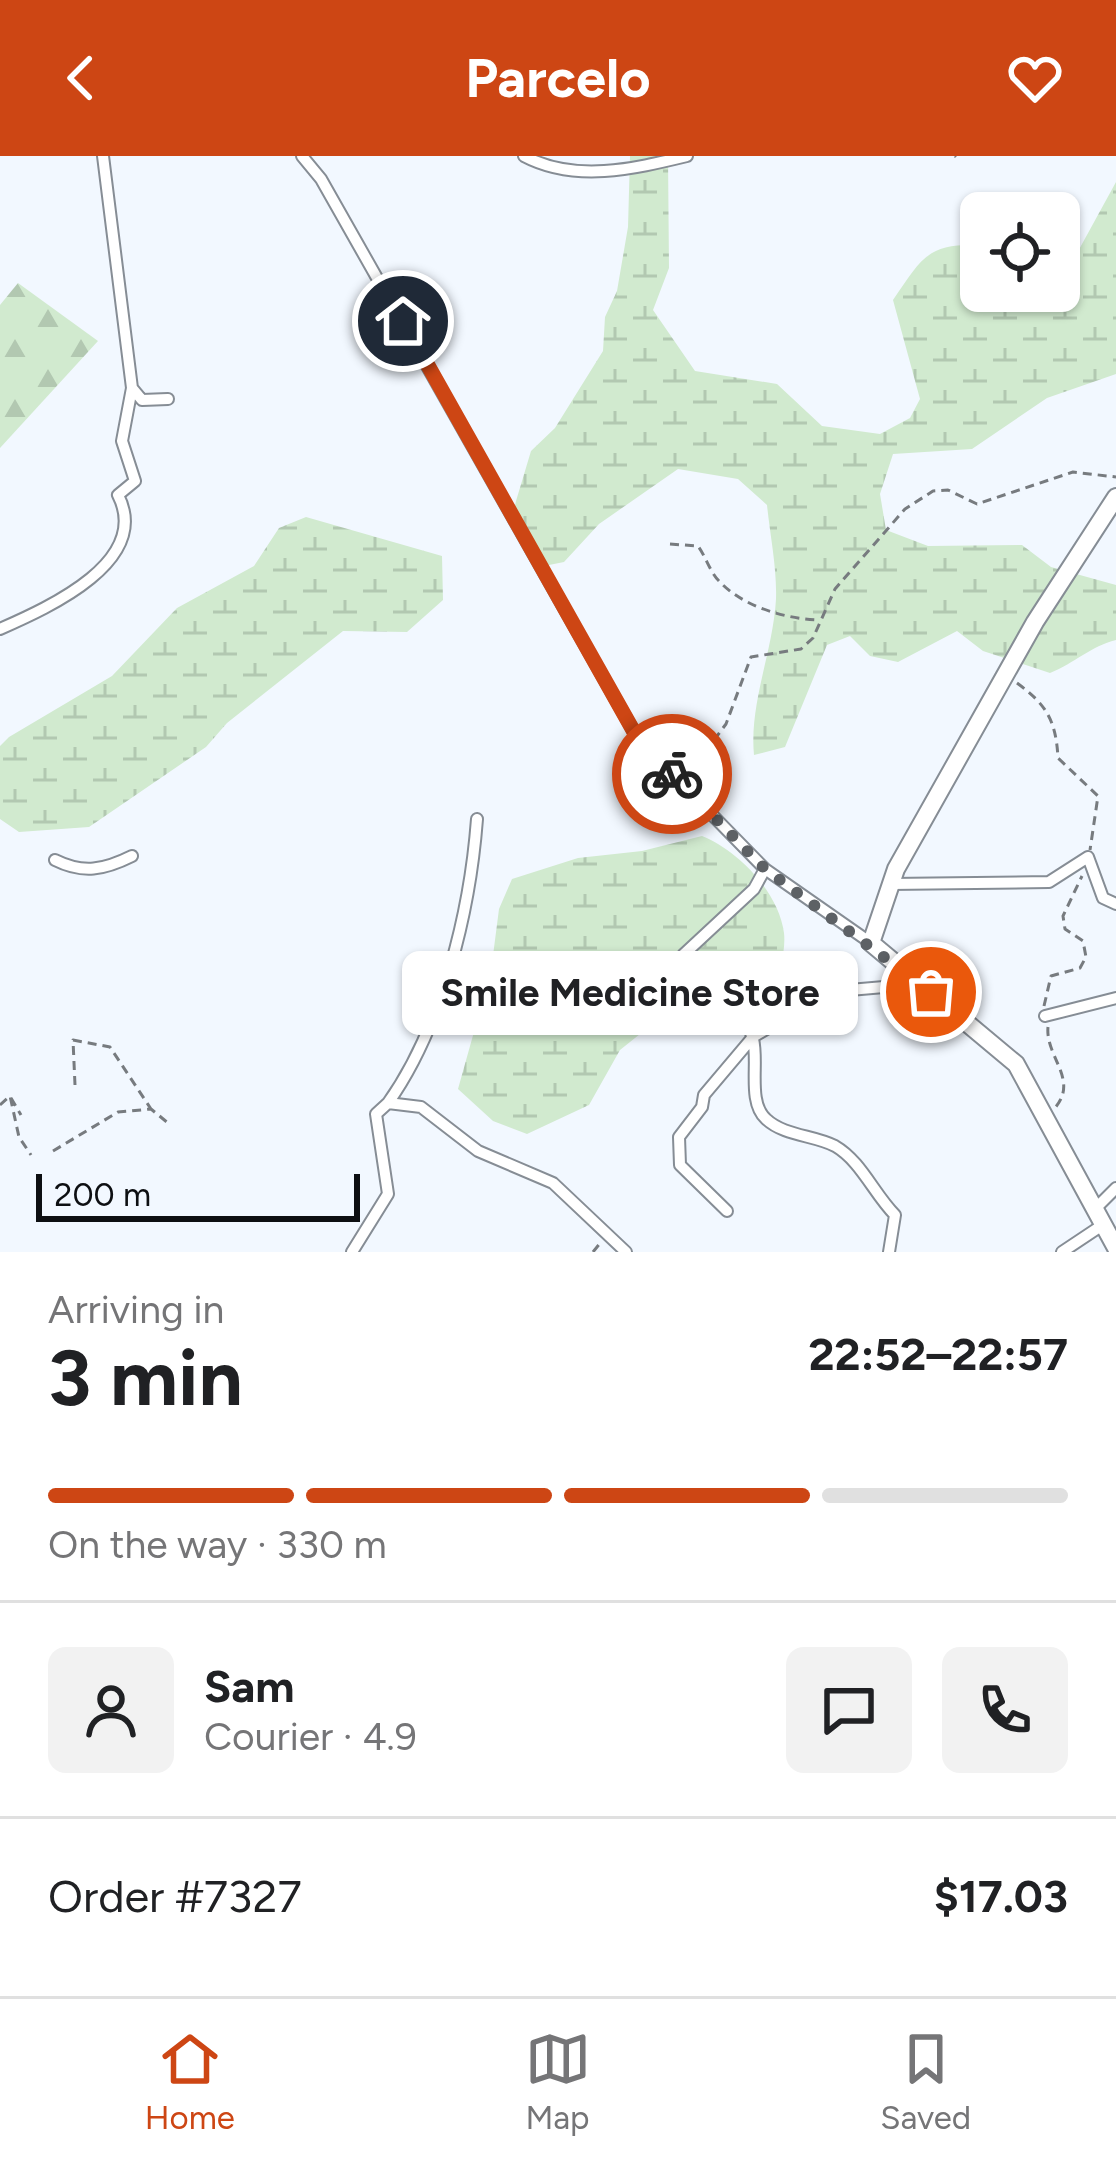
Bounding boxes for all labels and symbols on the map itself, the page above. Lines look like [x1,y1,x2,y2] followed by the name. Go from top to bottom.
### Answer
[352,270,454,372] pin
[612,714,732,834] courier
[880,941,982,1043] pin
[403,950,859,1034] callout: Smile Medicine Store
[36,1168,360,1221] scale bar

